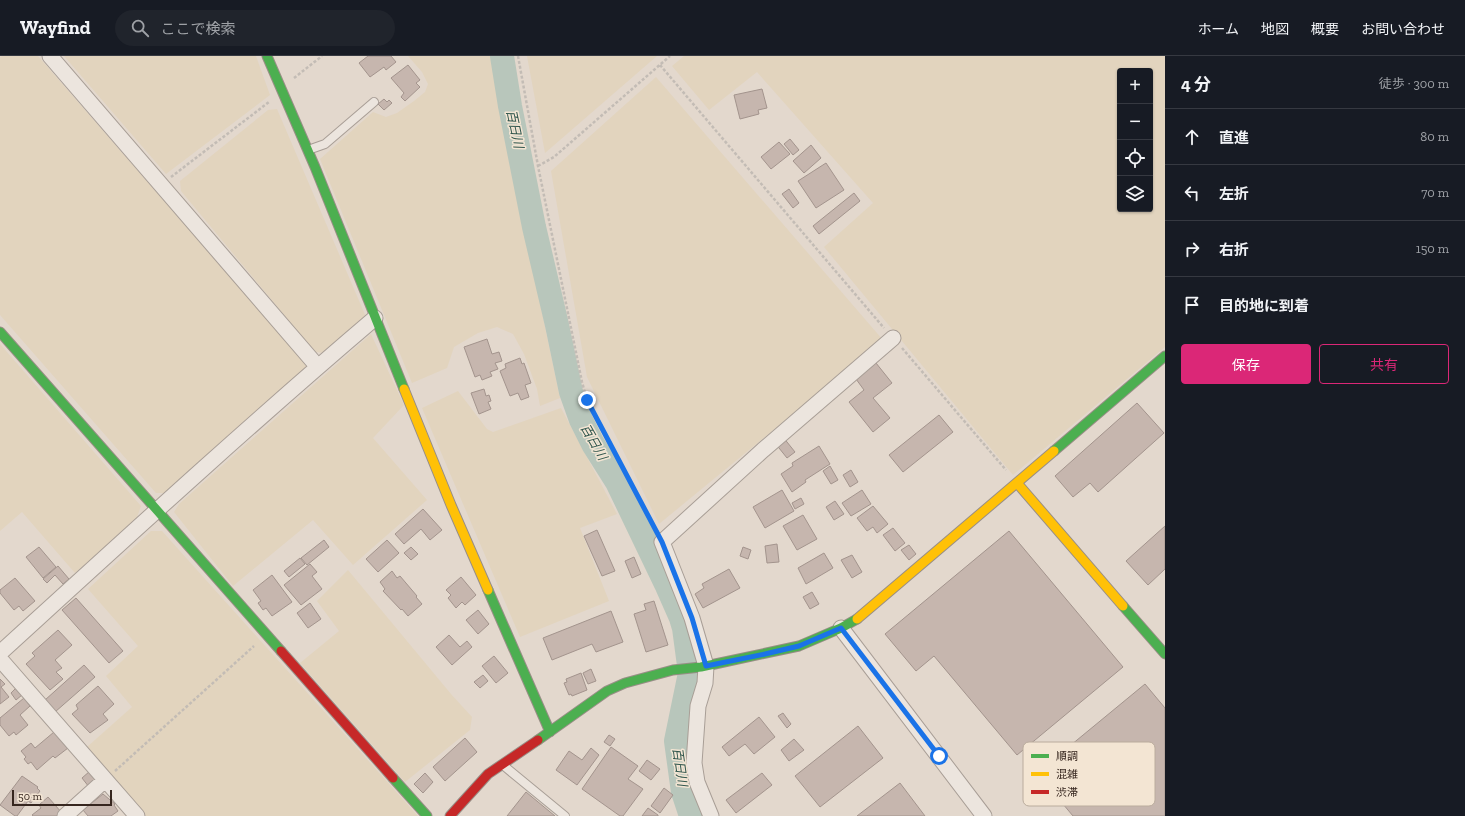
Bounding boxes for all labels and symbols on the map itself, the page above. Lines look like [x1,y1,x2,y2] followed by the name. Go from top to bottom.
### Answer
[504,108,527,152] water label: 百日川
[578,391,596,409] route end
[578,421,611,464] water label: 百日川
[1023,742,1155,806] legend
[670,747,690,789] water label: 百日川
[930,747,948,765] route start
[1056,750,1078,763] text: 順調
[1056,768,1078,781] text: 混雑
[1056,786,1078,799] text: 渋滞
[12,788,112,807] scale bar

